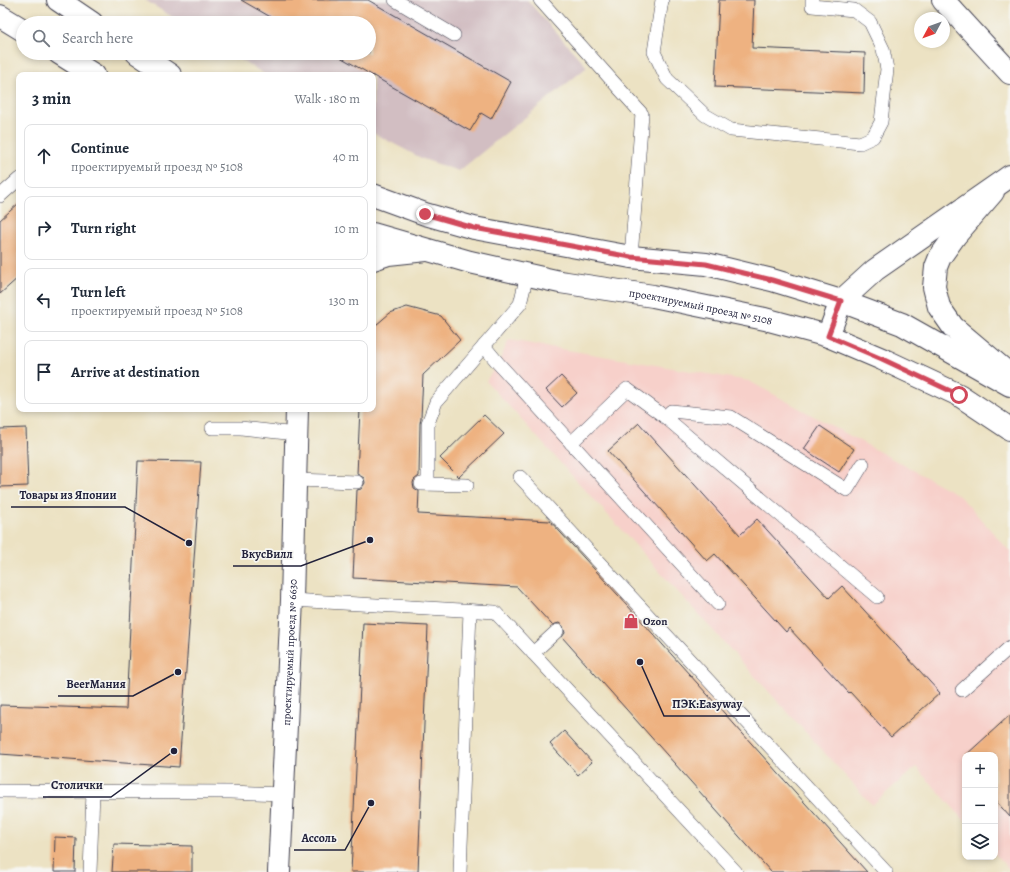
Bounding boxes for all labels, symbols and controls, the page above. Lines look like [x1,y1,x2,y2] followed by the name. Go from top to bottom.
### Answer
[914,12,950,48] north arrow
[16,16,376,60] search box
[30,27,52,49] icon: search
[62,28,133,48] text: Search here
[32,87,71,110] text: 3 min
[294,90,360,107] text: Walk · 180 m
[71,138,129,158] text: Continue
[33,145,55,167] icon: ahead
[333,148,359,165] text: 40 m
[71,158,243,175] text: проектируемый проезд № 5108
[416,205,434,223] route end
[33,217,55,239] icon: right
[71,218,136,238] text: Turn right
[334,220,359,237] text: 10 m
[71,282,126,302] text: Turn left
[628,285,774,329] street label: проектируемый проезд № 5108
[33,289,55,311] icon: left
[329,292,359,309] text: 130 m
[71,302,243,319] text: проектируемый проезд № 5108
[33,361,55,383] icon: arrive
[71,362,200,382] text: Arrive at destination
[950,386,968,404] route start
[11,483,125,507] callout: Товары из Японии
[19,487,117,503] text: Товары из Японии
[233,542,301,566] callout: ВкусВилл
[241,546,293,562] text: ВкусВилл
[279,579,301,726] street label: проектируемый проезд № 6630
[622,612,640,630] shop icon: Ozon
[643,614,667,629] place label: Ozon
[58,672,133,696] callout: BeerМания
[66,676,126,692] text: BeerМания
[664,692,750,716] callout: ПЭК:Easyway
[672,696,742,712] text: ПЭК:Easyway
[962,752,998,860] map controls
[962,752,998,788] button: +
[43,773,111,797] callout: Столички
[51,777,103,793] text: Столички
[962,788,998,824] button: −
[962,824,998,860] button: layers
[294,826,345,850] callout: Ассоль
[301,830,337,846] text: Ассоль

